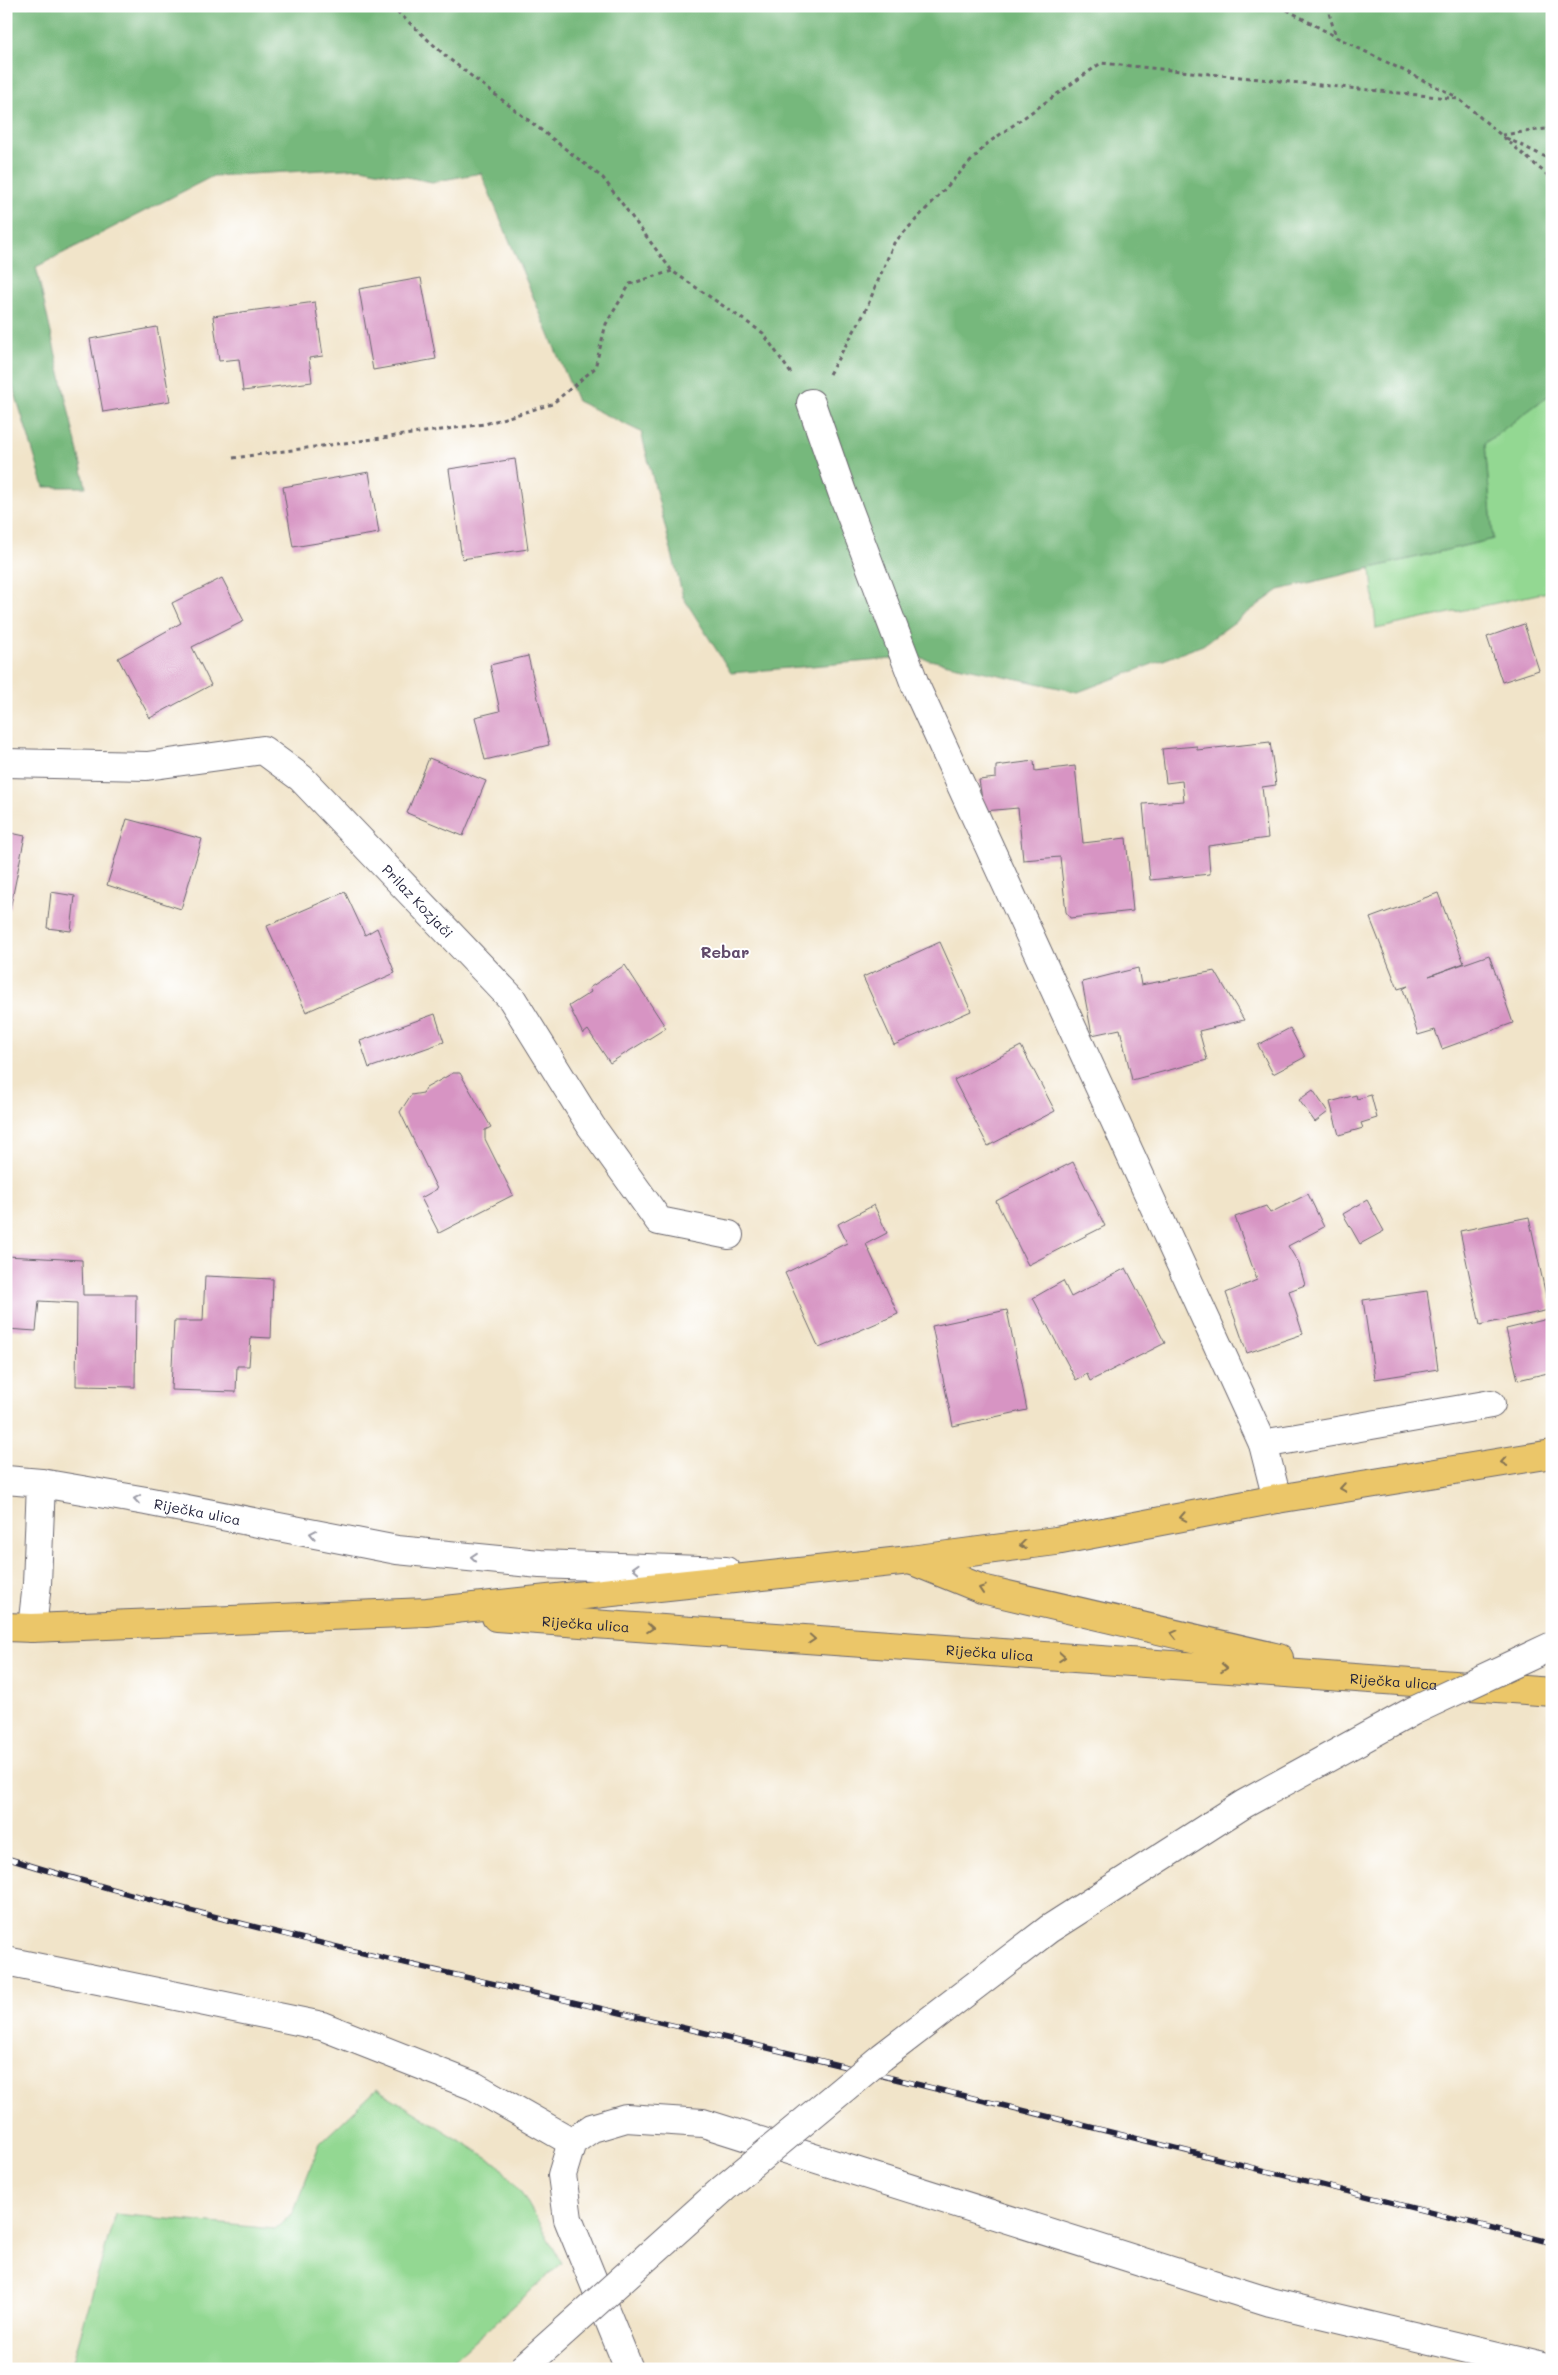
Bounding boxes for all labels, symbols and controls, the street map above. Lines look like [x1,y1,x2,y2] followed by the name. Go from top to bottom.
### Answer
[378,860,458,942] street label: Prilaz Kozjači
[701,941,749,962] district label: Rebar
[1499,1456,1508,1466] one-way arrow
[1339,1483,1348,1493] one-way arrow
[152,1493,243,1529] street label: Riječka ulica
[133,1495,141,1505] one-way arrow
[1179,1511,1188,1522] one-way arrow
[309,1530,318,1540] one-way arrow
[1019,1539,1027,1550] one-way arrow
[470,1552,478,1563] one-way arrow
[632,1562,640,1573] one-way arrow
[979,1584,987,1594] one-way arrow
[541,1611,630,1636] street label: Riječka ulica
[647,1622,655,1633] one-way arrow
[1170,1629,1179,1640] one-way arrow
[809,1634,817,1645] one-way arrow
[945,1639,1034,1665] street label: Riječka ulica
[1058,1651,1066,1662] one-way arrow
[1220,1662,1228,1673] one-way arrow
[1349,1668,1438,1693] street label: Riječka ulica

